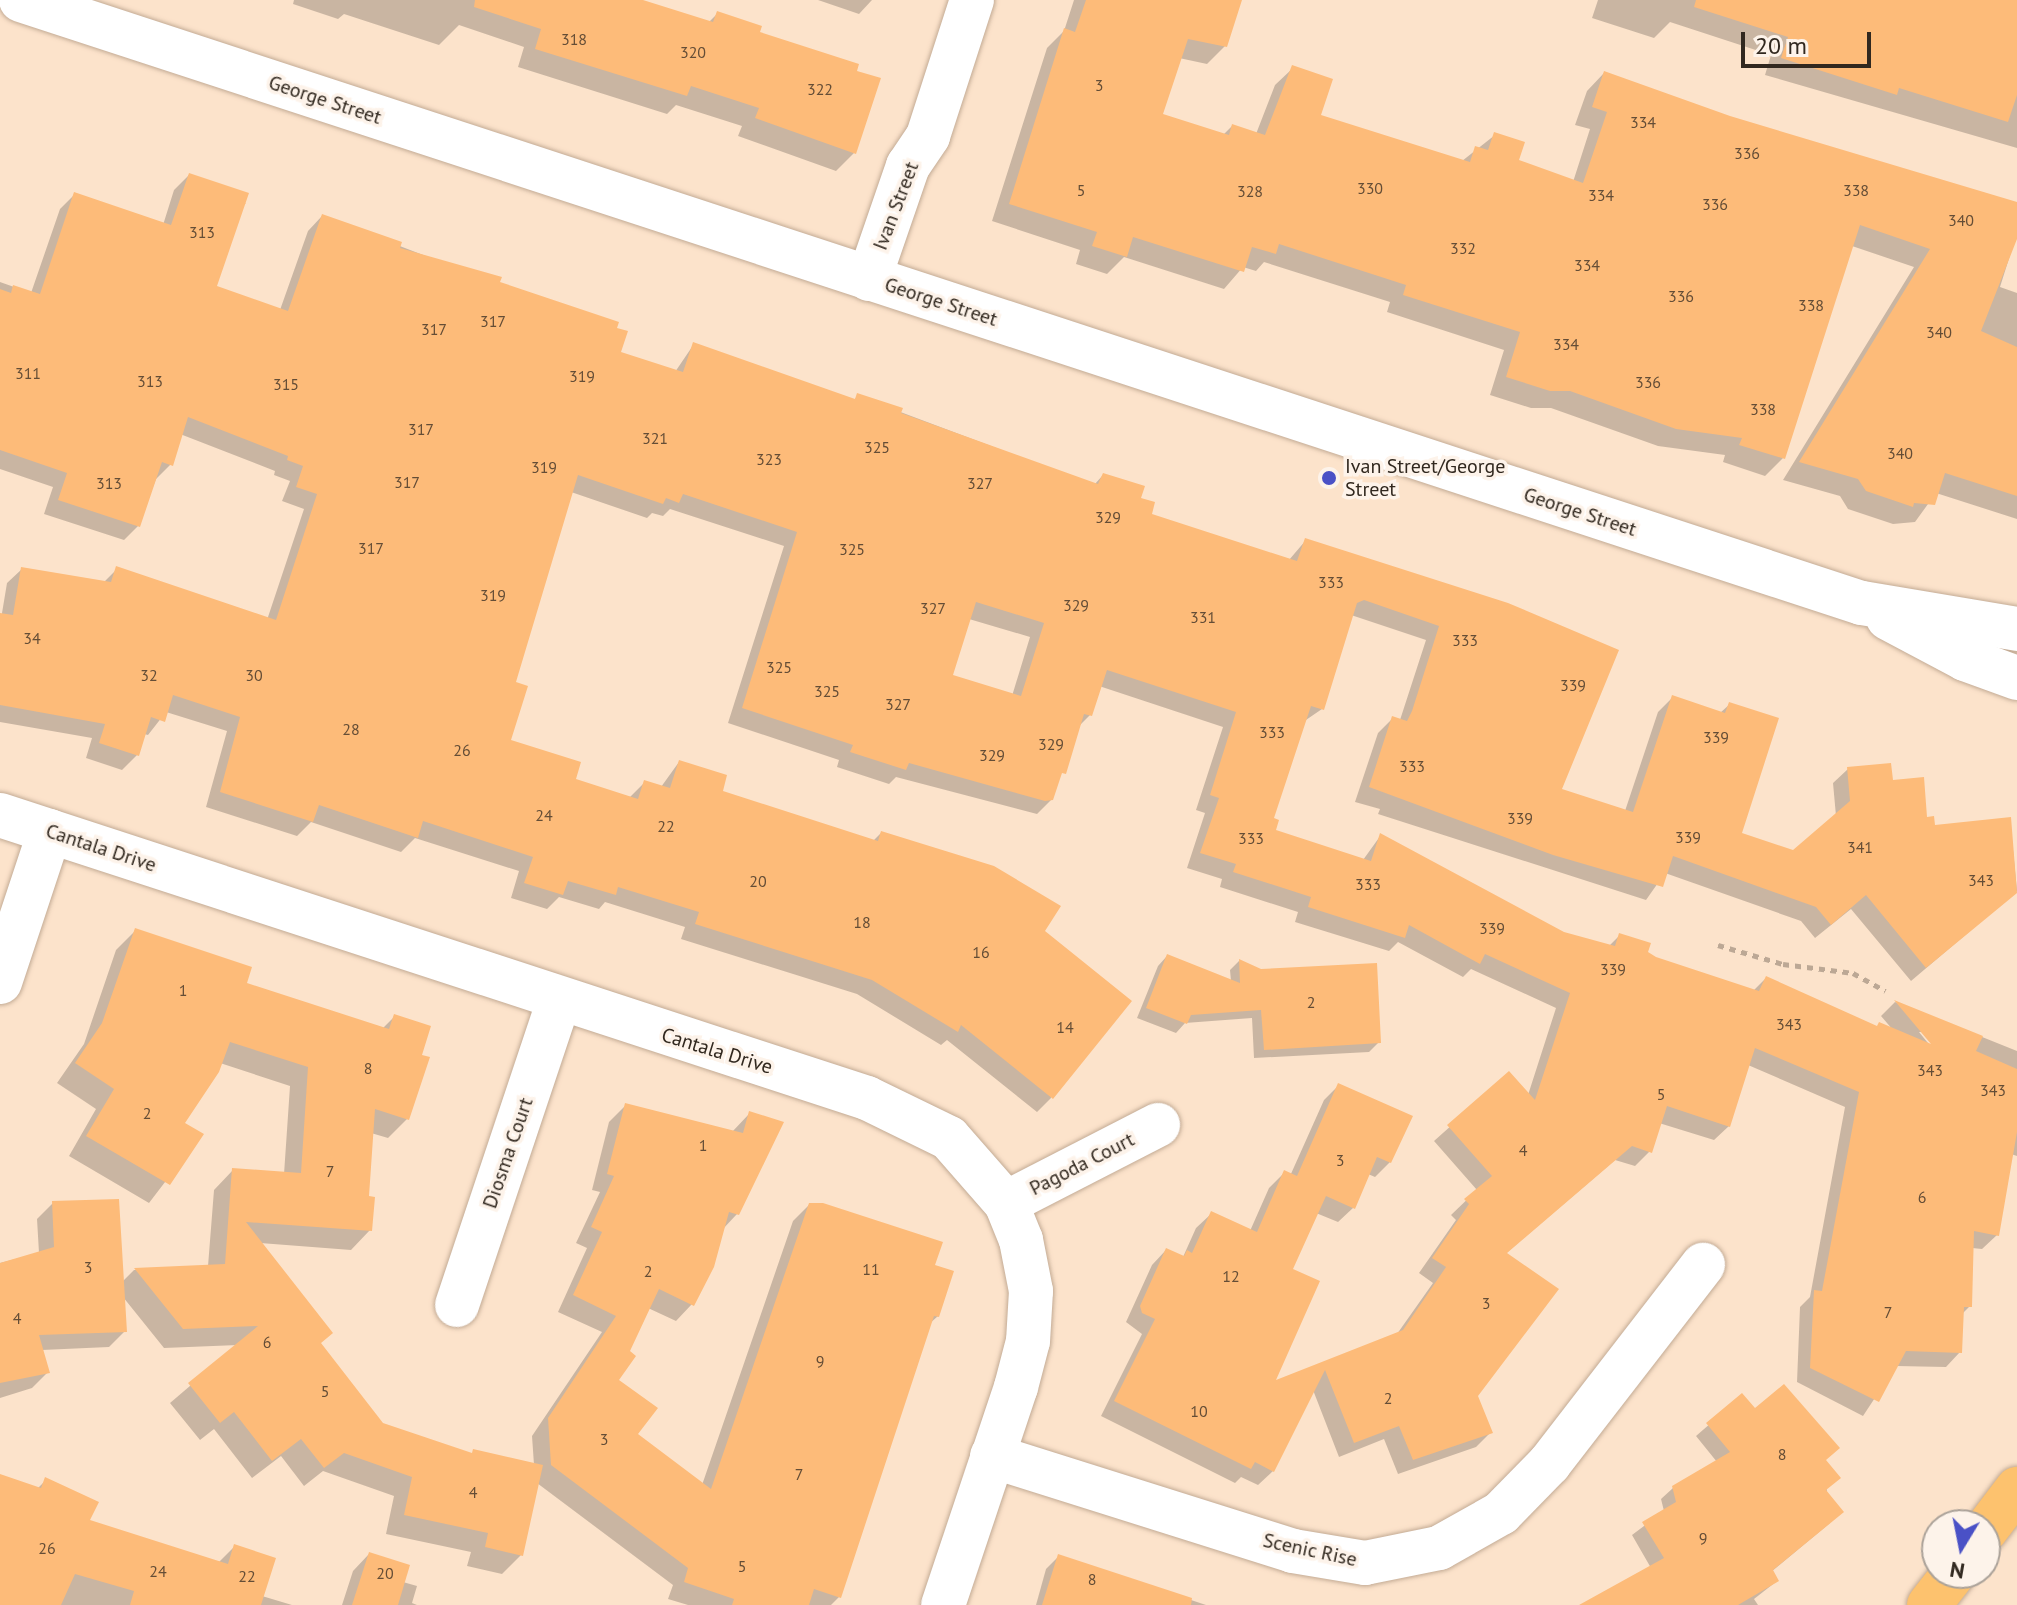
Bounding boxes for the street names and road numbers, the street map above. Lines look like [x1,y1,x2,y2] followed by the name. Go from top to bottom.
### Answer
[266,71,384,129] street label: George Street
[868,158,924,254] street label: Ivan Street
[882,273,1000,331] street label: George Street
[1521,483,1639,541] street label: George Street
[43,819,159,877] street label: Cantala Drive
[659,1023,775,1079] street label: Cantala Drive
[478,1094,538,1212] street label: Diosma Court
[1026,1127,1138,1201] street label: Pagoda Court
[1261,1528,1359,1572] street label: Scenic Rise

